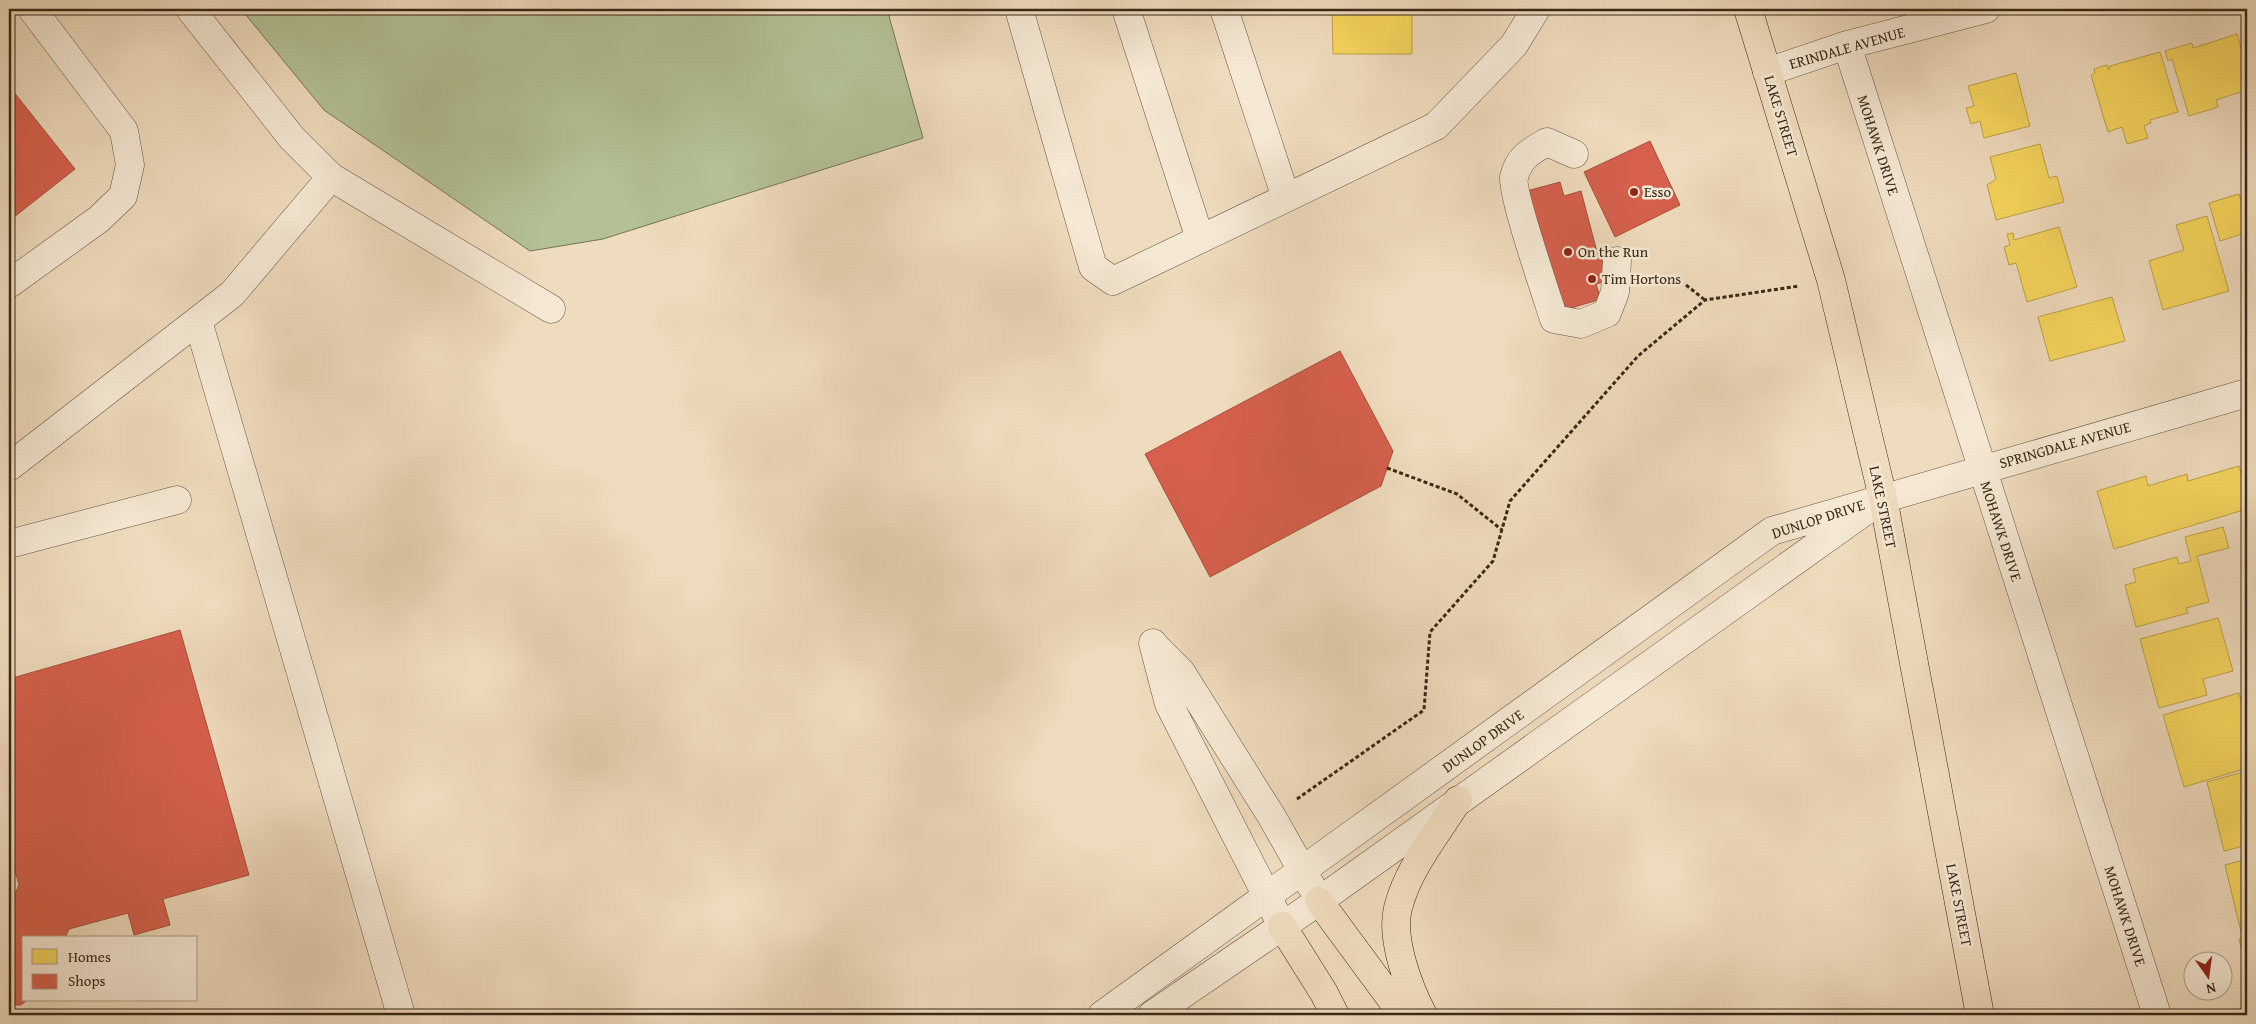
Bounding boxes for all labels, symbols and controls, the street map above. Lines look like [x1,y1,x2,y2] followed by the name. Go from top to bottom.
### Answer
[1787,21,1907,74] street label: ERINDALE AVENUE
[1759,73,1804,160] street label: LAKE STREET
[1852,92,1905,198] street label: MOHAWK DRIVE
[1644,181,1671,202] place label: Esso
[1628,186,1640,198] marker: Esso
[1578,241,1649,262] place label: On the Run
[1562,246,1574,258] marker: On the Run
[1602,268,1681,289] place label: Tim Hortons
[1586,273,1598,285] marker: Tim Hortons
[1997,416,2133,473] street label: SPRINGDALE AVENUE
[1864,464,1903,551] street label: LAKE STREET
[1975,478,2028,584] street label: MOHAWK DRIVE
[1769,494,1867,543] street label: DUNLOP DRIVE
[1438,704,1528,777] street label: DUNLOP DRIVE
[1941,862,1978,949] street label: LAKE STREET
[2099,863,2152,969] street label: MOHAWK DRIVE
[22,936,198,1002] legend
[68,946,111,967] text: Homes
[2184,952,2234,1002] north arrow
[68,970,105,991] text: Shops
[2204,978,2218,1000] text: N

